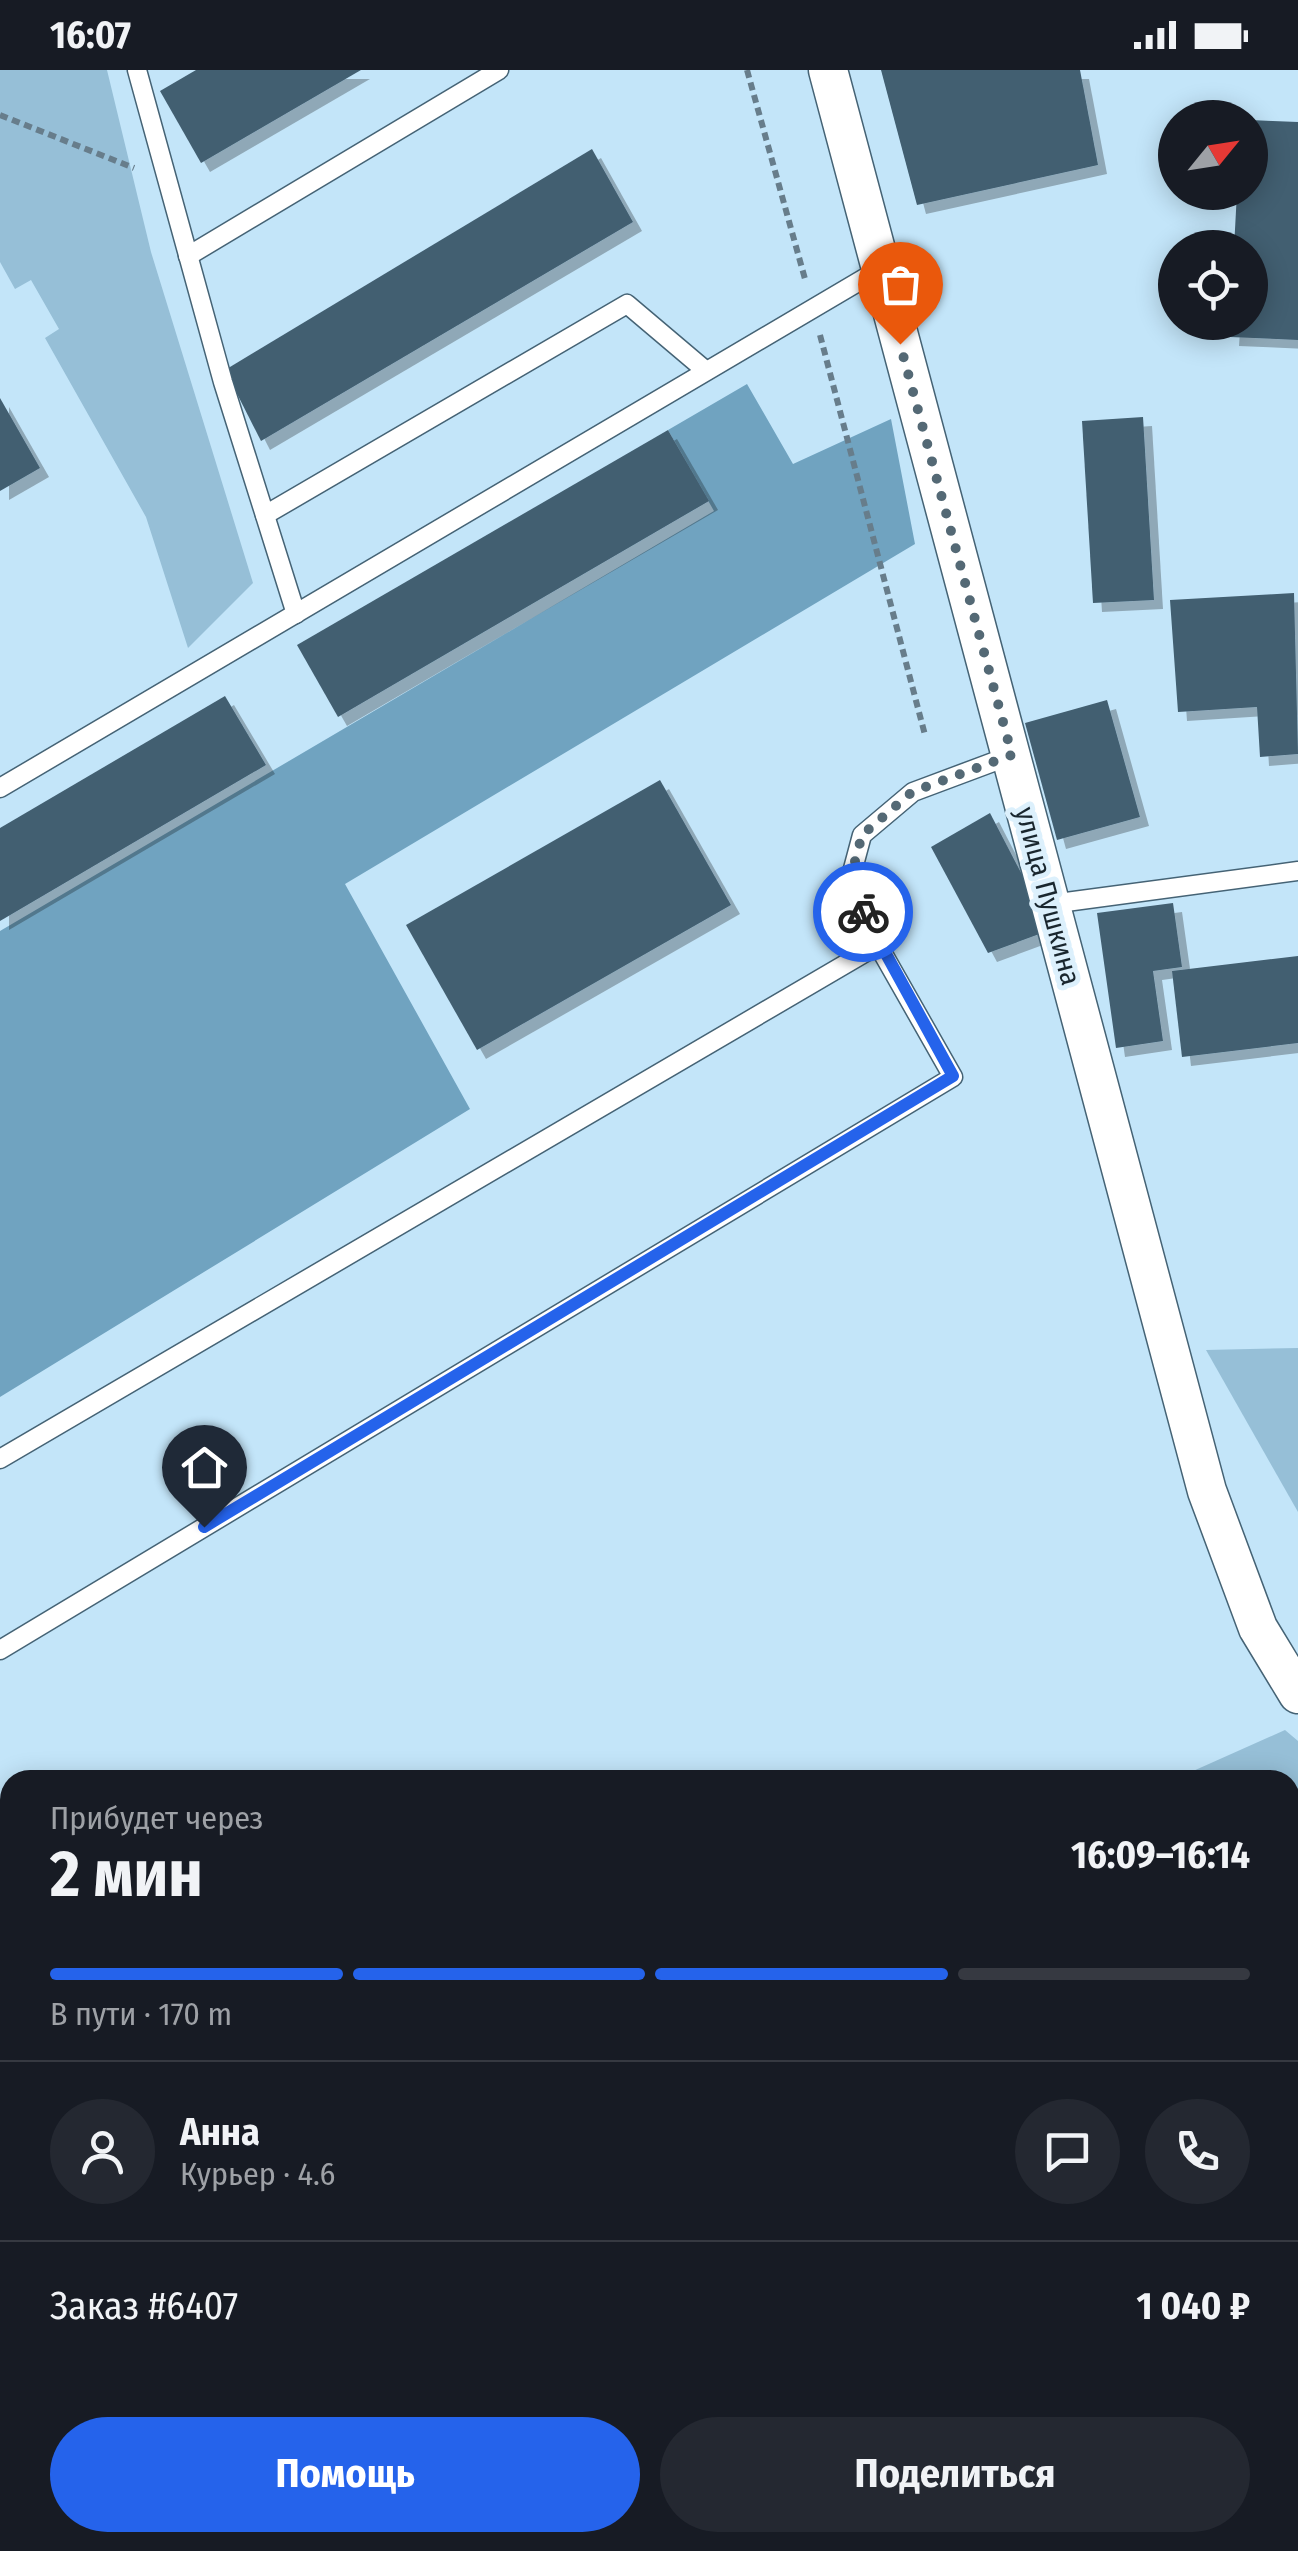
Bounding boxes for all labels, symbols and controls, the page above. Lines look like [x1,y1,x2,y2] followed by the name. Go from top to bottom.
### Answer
[50,12,131,58] text: 16:07
[1158,100,1268,210] north arrow
[1158,100,1268,340] map controls
[1158,230,1268,340] button: locate
[858,242,943,345] pin
[873,257,928,312] icon: bag
[1008,803,1088,989] street label: улица Пушкина
[813,862,913,962] courier
[836,885,891,940] icon: bike
[162,1425,247,1528] pin
[177,1440,232,1495] icon: home
[50,1799,263,1837] text: Прибудет через
[1071,1832,1250,1878] text: 16:09–16:14
[50,1835,203,1913] text: 2 мин
[50,1995,232,2033] text: В пути · 170 m
[50,2099,155,2204] button: person
[1015,2099,1120,2204] button: chat
[1145,2099,1250,2204] button: phone
[180,2109,260,2155] text: Анна
[180,2155,335,2193] text: Курьер · 4.6
[50,2283,238,2329] text: Заказ #6407
[1137,2283,1250,2329] text: 1 040 ₽
[50,2417,640,2532] button: Помощь
[660,2417,1250,2532] button: Поделиться

